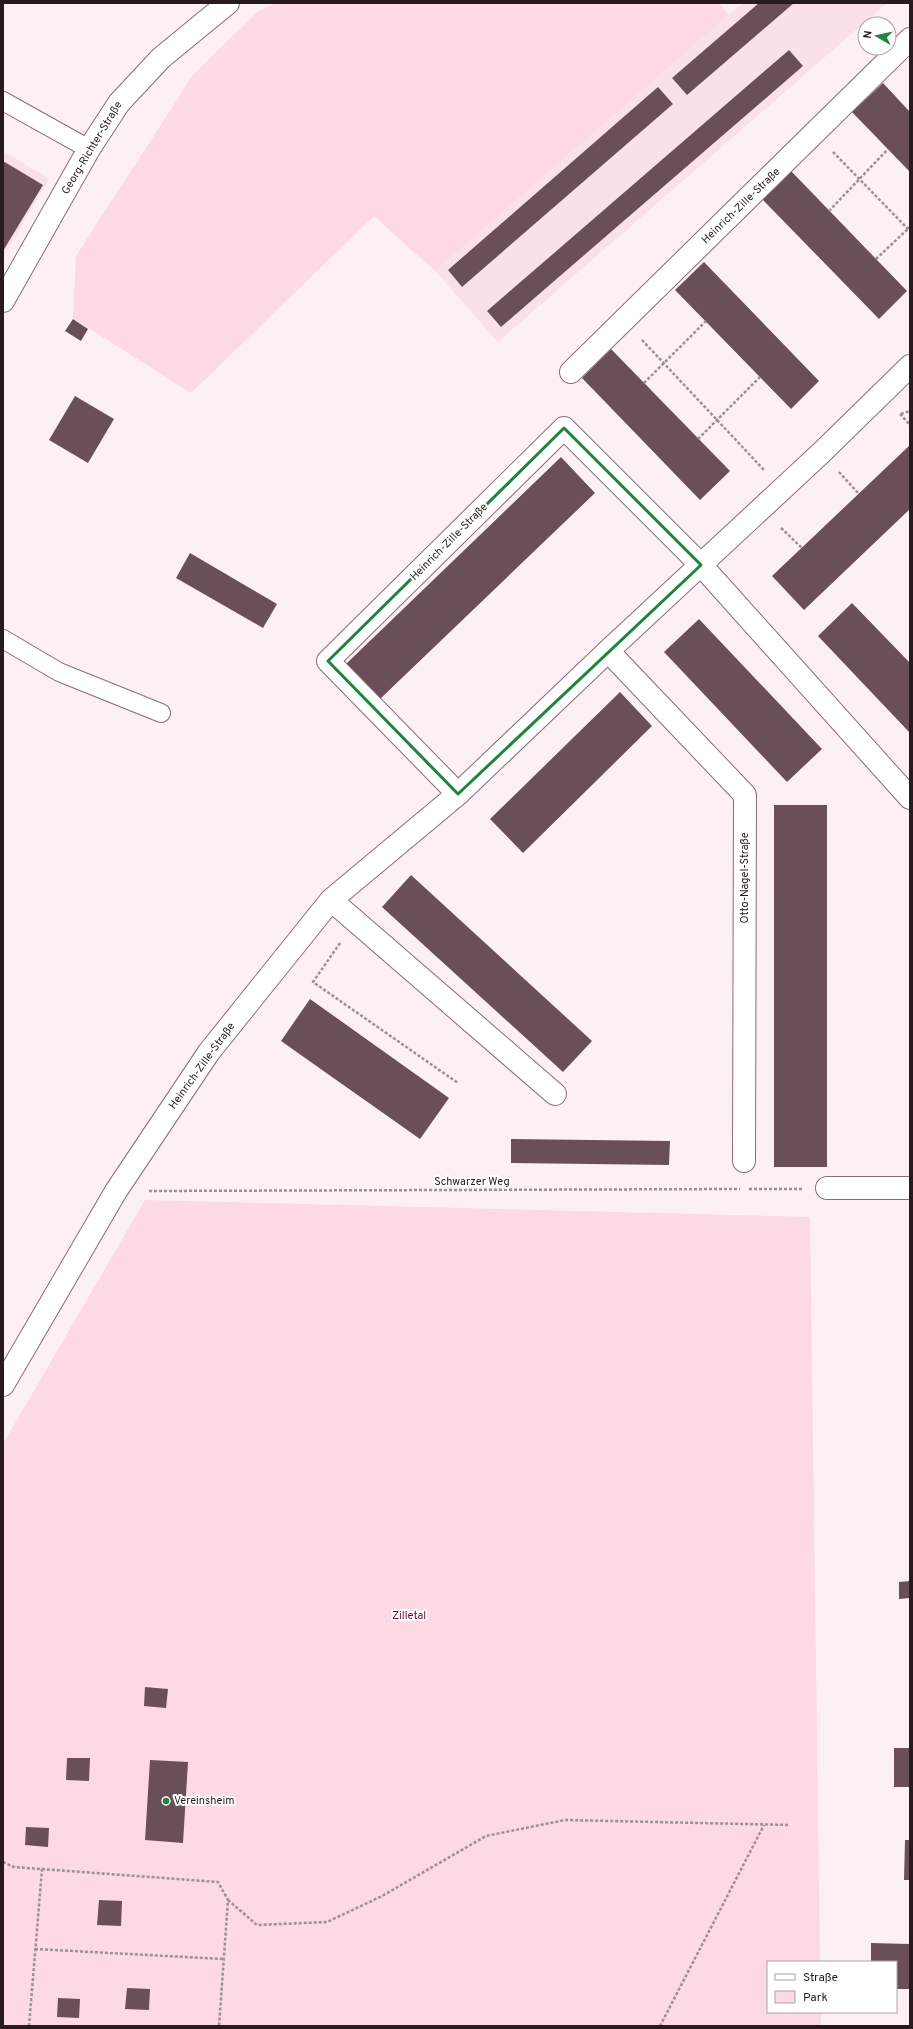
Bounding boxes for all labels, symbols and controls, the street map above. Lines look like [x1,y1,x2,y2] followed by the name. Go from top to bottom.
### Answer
[857,16,897,56] north arrow
[861,30,876,40] text: N
[59,99,125,197] street label: Georg-Richter-Straße
[699,165,783,247] street label: Heinrich-Zille-Straße
[407,500,491,584] street label: Heinrich-Zille-Straße
[738,832,752,924] street label: Otto-Nagel-Straße
[166,1020,238,1112] street label: Heinrich-Zille-Straße
[434,1175,510,1189] street label: Schwarzer Weg
[392,1609,426,1623] park label: Zilletal
[174,1794,235,1808] place label: Vereinsheim
[161,1796,171,1806] marker: Vereinsheim
[767,1961,897,2013] legend
[803,1970,838,1986] text: Straße
[803,1990,828,2006] text: Park

